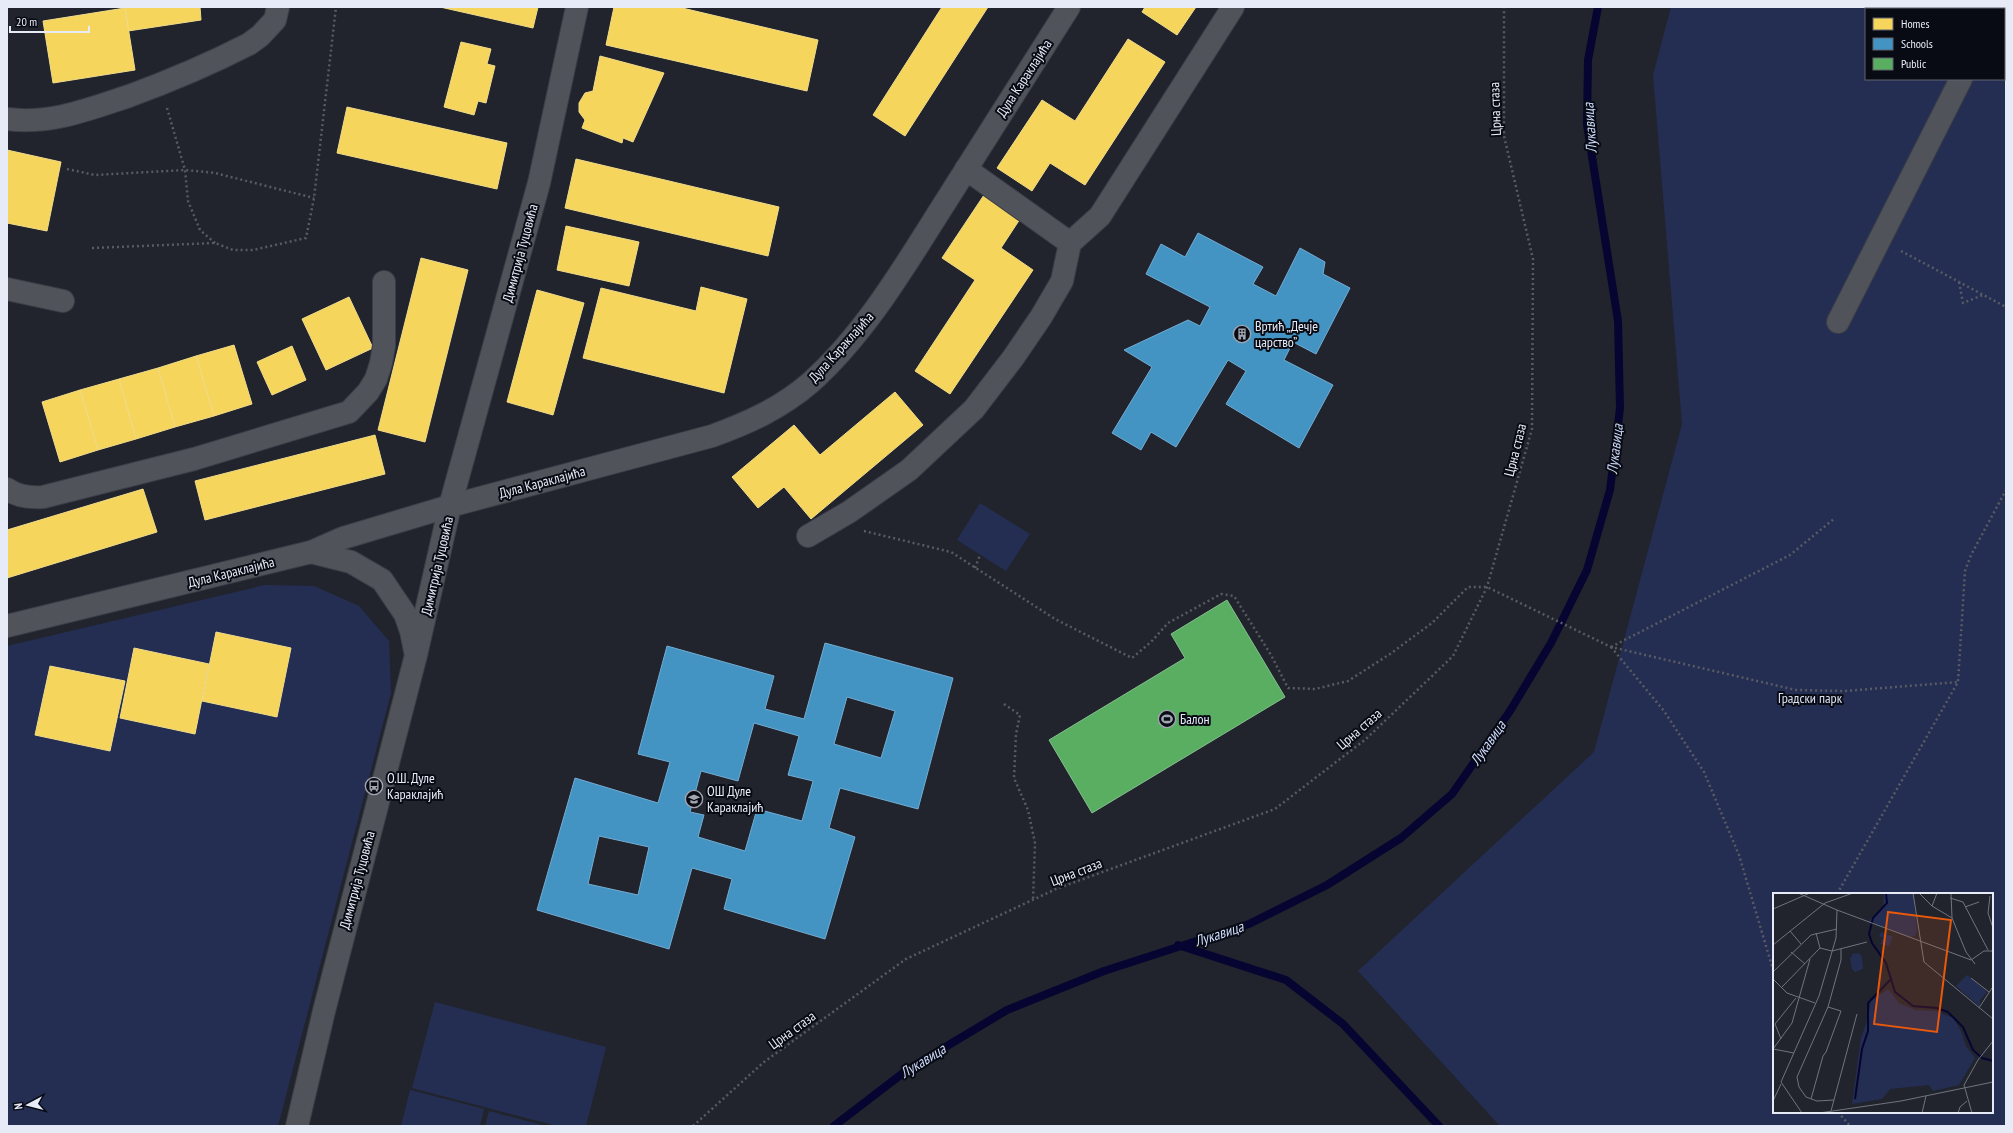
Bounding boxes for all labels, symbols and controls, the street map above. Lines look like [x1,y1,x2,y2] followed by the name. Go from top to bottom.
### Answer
[10,8,89,34] scale bar
[1865,8,2005,80] legend
[16,14,37,29] text: 20 m
[1901,16,1929,31] text: Homes
[992,36,1056,120] street label: Дула Караклајића
[1901,36,1933,51] text: Schools
[1901,56,1927,71] text: Public
[1485,82,1505,136] street label: Црна стаза
[1578,101,1601,155] water label: Лукавица
[498,202,542,304] street label: Димитрија Туцовића
[805,308,877,386] street label: Дула Караклајића
[1255,317,1318,351] place label: Вртић „Дечје царство”
[1232,324,1252,344] building icon: Вртић „Дечје царство”
[1500,422,1530,478] street label: Црна стаза
[1602,422,1627,476] water label: Лукавица
[497,462,587,502] street label: Дула Караклајића
[417,515,457,617] street label: Димитрија Туцовића
[186,553,276,591] street label: Дула Караклајића
[1778,689,1843,707] park label: Градски парк
[1333,705,1385,753] street label: Црна стаза
[1157,709,1177,729] sports icon: Балон
[1180,710,1210,728] place label: Балон
[1465,716,1510,770] water label: Лукавица
[387,769,444,803] place label: О.Ш. Дуле Караклајић
[364,776,384,796] bus stop icon: О.Ш. Дуле Караклајић
[707,782,764,816] place label: ОШ Дуле Караклајић
[684,789,704,809] school or university icon: ОШ Дуле Караклајић
[335,829,379,931] street label: Димитрија Туцовића
[1048,854,1104,890] street label: Црна стаза
[1773,893,1993,1113] inset map
[1191,916,1247,951] water label: Лукавица
[765,1007,819,1053] street label: Црна стаза
[896,1039,950,1082] water label: Лукавица
[8,1085,48,1125] north arrow
[11,1102,25,1110] text: N

